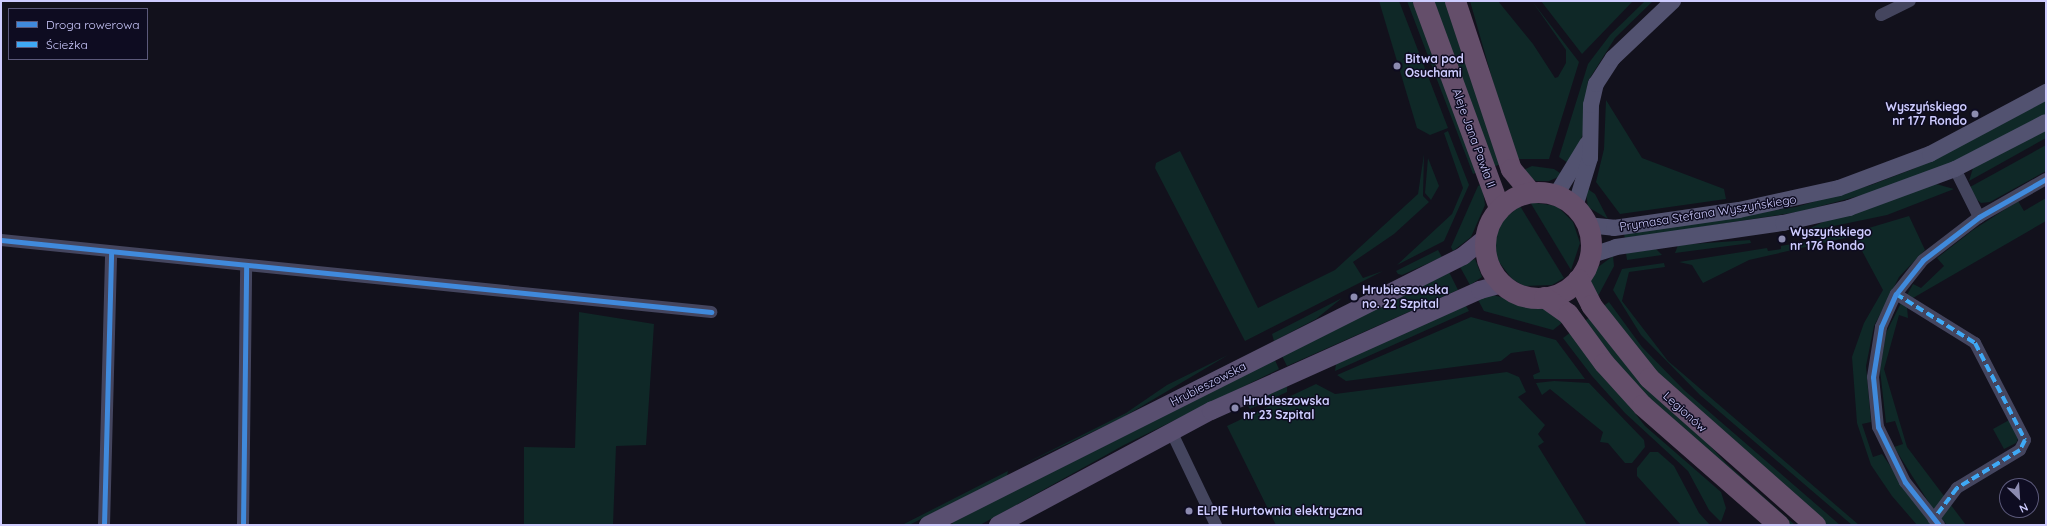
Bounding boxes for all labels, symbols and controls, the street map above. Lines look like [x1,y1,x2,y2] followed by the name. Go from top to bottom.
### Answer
[8,8,148,60] legend
[46,17,140,32] text: Droga rowerowa
[46,37,88,52] text: Ścieżka
[1405,52,1464,80] place label: Bitwa pod Osuchami
[1392,61,1402,71] marker: Bitwa pod Osuchami
[1449,86,1499,190] street label: Aleje Jana Pawła II
[1886,100,1967,128] place label: Wyszyńskiego nr 177 Rondo
[1970,109,1980,119] marker: Wyszyńskiego nr 177 Rondo
[1619,192,1797,234] street label: Prymasa Stefana Wyszyńskiego
[1790,225,1871,253] place label: Wyszyńskiego nr 176 Rondo
[1777,234,1787,244] marker: Wyszyńskiego nr 176 Rondo
[1362,283,1449,311] place label: Hrubieszowska no. 22 Szpital
[1349,292,1359,302] marker: Hrubieszowska no. 22 Szpital
[1168,359,1248,409] street label: Hrubieszowska
[1660,389,1710,435] street label: Legionów
[1243,394,1330,422] place label: Hrubieszowska nr 23 Szpital
[1230,403,1240,413] marker: Hrubieszowska nr 23 Szpital
[1999,478,2039,518] north arrow
[2017,500,2030,516] text: N
[1197,504,1363,518] place label: ELPIE Hurtownia elektryczna
[1184,506,1194,516] marker: ELPIE Hurtownia elektryczna

